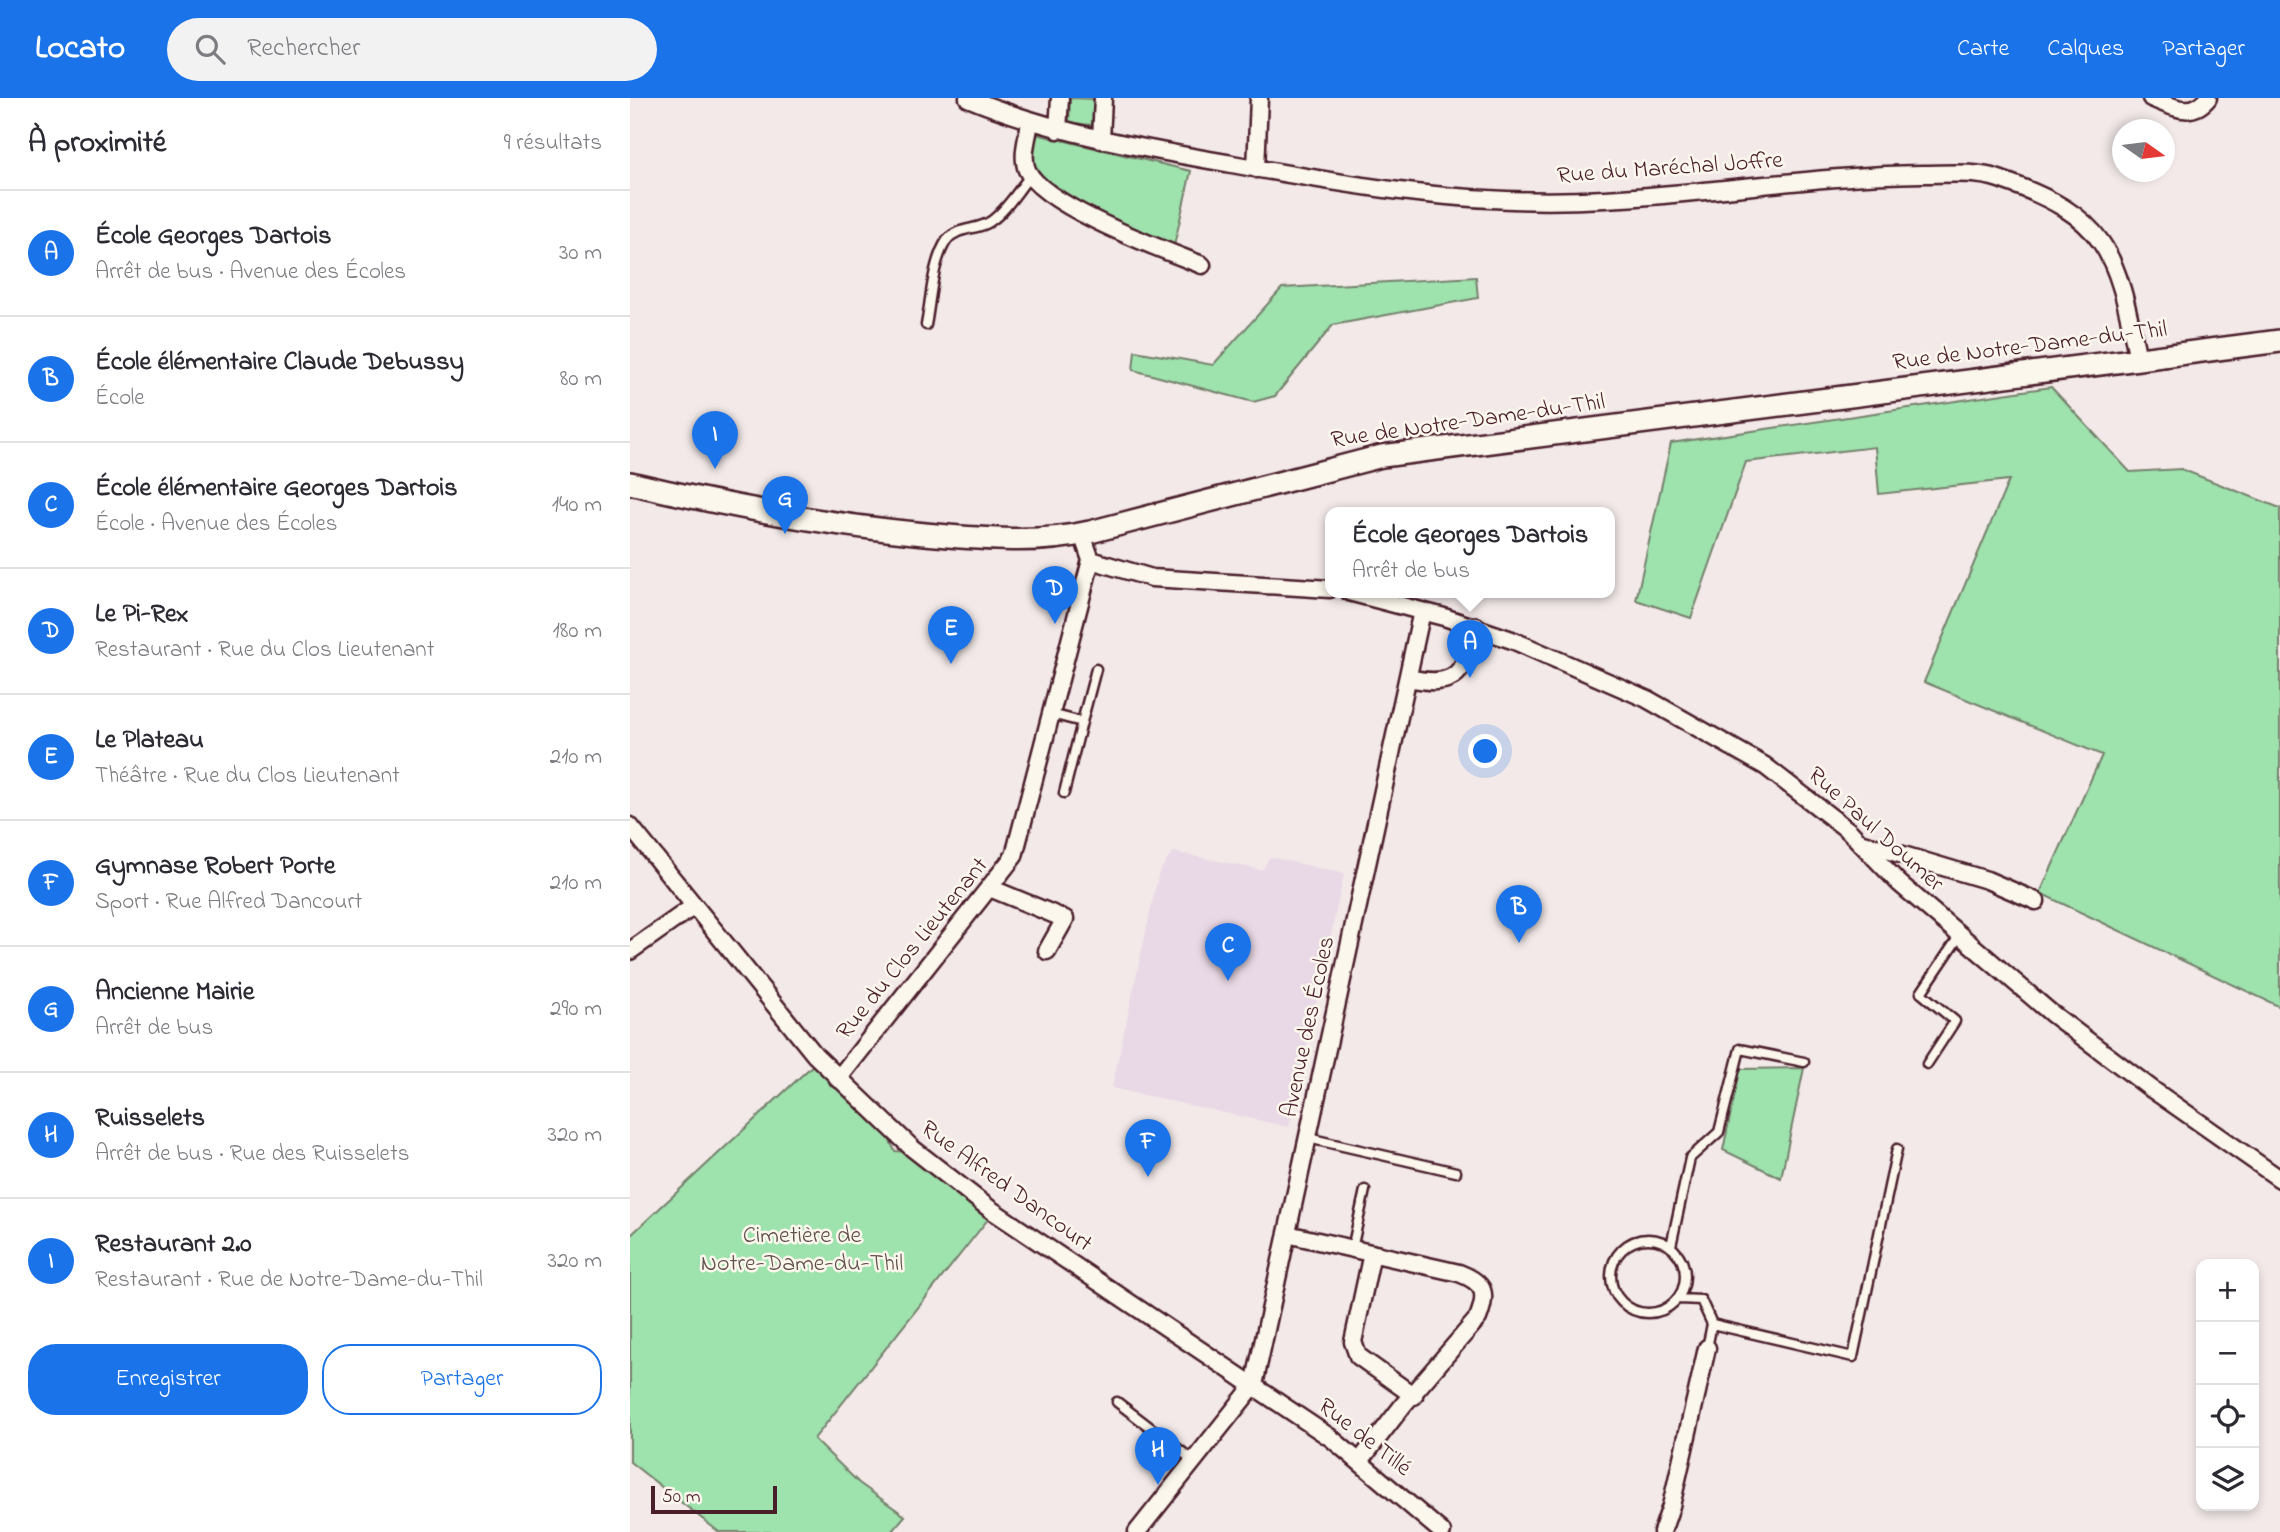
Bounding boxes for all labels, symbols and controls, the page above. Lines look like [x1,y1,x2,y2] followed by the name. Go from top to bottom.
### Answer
[167,18,657,81] search box
[35,25,125,73] text: Locato
[191,30,229,68] icon: search
[247,30,360,68] text: Rechercher
[1957,32,2009,67] text: Carte
[2047,32,2124,67] text: Calques
[2162,32,2245,67] text: Partager
[2112,119,2175,182] north arrow
[28,122,166,166] text: À proximité
[504,127,602,160] text: 9 résultats
[1556,144,1784,194] street label: Rue du Maréchal Joffre
[95,218,332,256] text: École Georges Dartois
[44,237,58,270] text: A
[559,237,602,270] text: 30 m
[95,256,406,289] text: Arrêt de bus · Avenue des Écoles
[1891,313,2169,381] street label: Rue de Notre-Dame-du-Thil
[95,344,464,382] text: École élémentaire Claude Debussy
[43,363,59,396] text: B
[560,363,602,396] text: 80 m
[95,382,145,415] text: École
[1329,385,1607,459] street label: Rue de Notre-Dame-du-Thil
[692,411,738,469] pin: I
[95,470,458,508] text: École élémentaire Georges Dartois
[762,476,808,534] pin: G
[45,489,57,522] text: C
[552,489,602,522] text: 140 m
[1325,507,1615,598] popup
[95,508,338,541] text: École · Avenue des Écoles
[1352,517,1588,555] text: École Georges Dartois
[1352,555,1470,588] text: Arrêt de bus
[1032,566,1078,624] pin: D
[95,596,188,634] text: Le Pi-Rex
[928,606,974,664] pin: E
[43,615,59,648] text: D
[553,615,602,648] text: 180 m
[1447,620,1493,678] pin: A
[95,634,434,667] text: Restaurant · Rue du Clos Lieutenant
[95,722,204,760] text: Le Plateau
[1468,734,1502,768] your location
[44,741,58,774] text: E
[550,741,602,774] text: 210 m
[1799,759,1952,901] street label: Rue Paul Doumer
[95,760,400,793] text: Théâtre · Rue du Clos Lieutenant
[95,848,335,886] text: Gymnase Robert Porte
[828,850,998,1048] street label: Rue du Clos Lieutenant
[44,867,58,900] text: F
[550,867,602,900] text: 210 m
[1496,885,1542,943] pin: B
[95,886,362,919] text: Sport · Rue Alfred Dancourt
[1205,923,1251,981] pin: C
[1273,933,1345,1121] street label: Avenue des Écoles
[95,974,254,1012] text: Ancienne Mairie
[44,993,58,1026] text: G
[550,993,602,1026] text: 290 m
[95,1012,213,1045] text: Arrêt de bus
[95,1100,205,1138] text: Ruisselets
[913,1113,1099,1261] street label: Rue Alfred Dancourt
[44,1119,58,1152] text: H
[548,1119,602,1152] text: 320 m
[1125,1119,1171,1177] pin: F
[95,1138,409,1171] text: Arrêt de bus · Rue des Ruisselets
[701,1219,903,1282] park label: Cimetière de Notre-Dame-du-Thil
[95,1226,251,1264] text: Restaurant 2.0
[48,1245,54,1278] text: I
[548,1245,602,1278] text: 320 m
[2196,1259,2259,1511] map controls
[2196,1259,2259,1322] button: +
[95,1264,483,1297] text: Restaurant · Rue de Notre-Dame-du-Thil
[2196,1322,2259,1385] button: −
[28,1344,308,1415] button: Enregistrer
[322,1344,602,1415] button: Partager
[2196,1385,2259,1448] button: locate
[1310,1390,1419,1486] street label: Rue de Tillé
[1135,1427,1181,1485] pin: H
[2196,1448,2259,1511] button: layers
[651,1483,777,1515] scale bar
[662,1484,701,1511] text: 50 m

